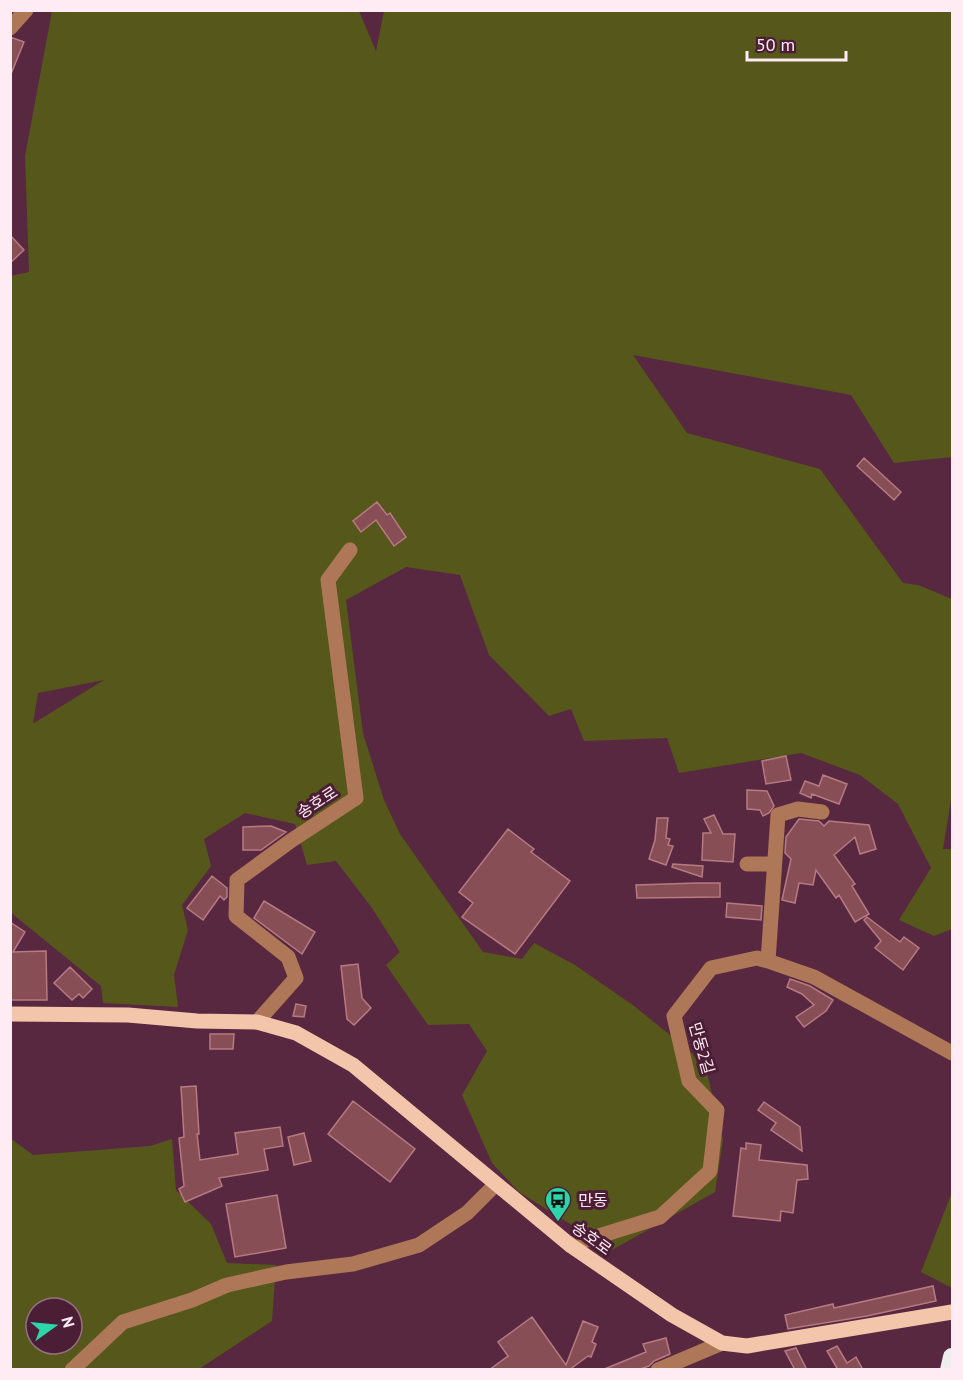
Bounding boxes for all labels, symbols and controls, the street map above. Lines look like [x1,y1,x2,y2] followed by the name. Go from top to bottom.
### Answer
[747,24,846,62] scale bar
[756,33,795,56] text: 50 m
[293,781,341,822] street label: 송호로
[685,1020,719,1076] street label: 만동2길
[543,1185,573,1223] bus stop icon: 만동
[578,1190,608,1210] place label: 만동
[568,1217,616,1259] street label: 송호로
[24,1296,84,1356] north arrow
[57,1314,80,1330] text: N

